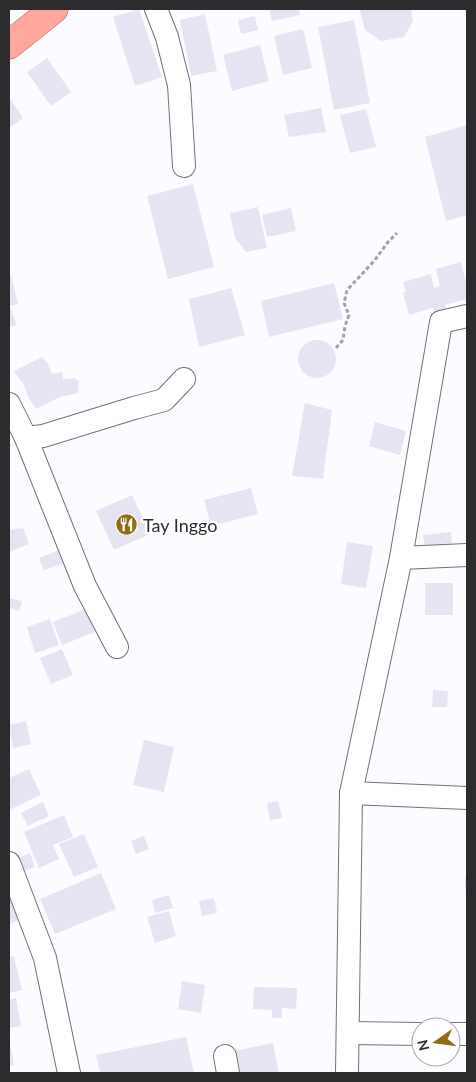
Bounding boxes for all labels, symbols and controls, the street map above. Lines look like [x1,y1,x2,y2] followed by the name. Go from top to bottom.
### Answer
[115,513,139,537] restaurant icon: Tay Inggo
[143,514,217,536] place label: Tay Inggo
[411,1017,461,1067] north arrow
[413,1038,432,1053] text: N

